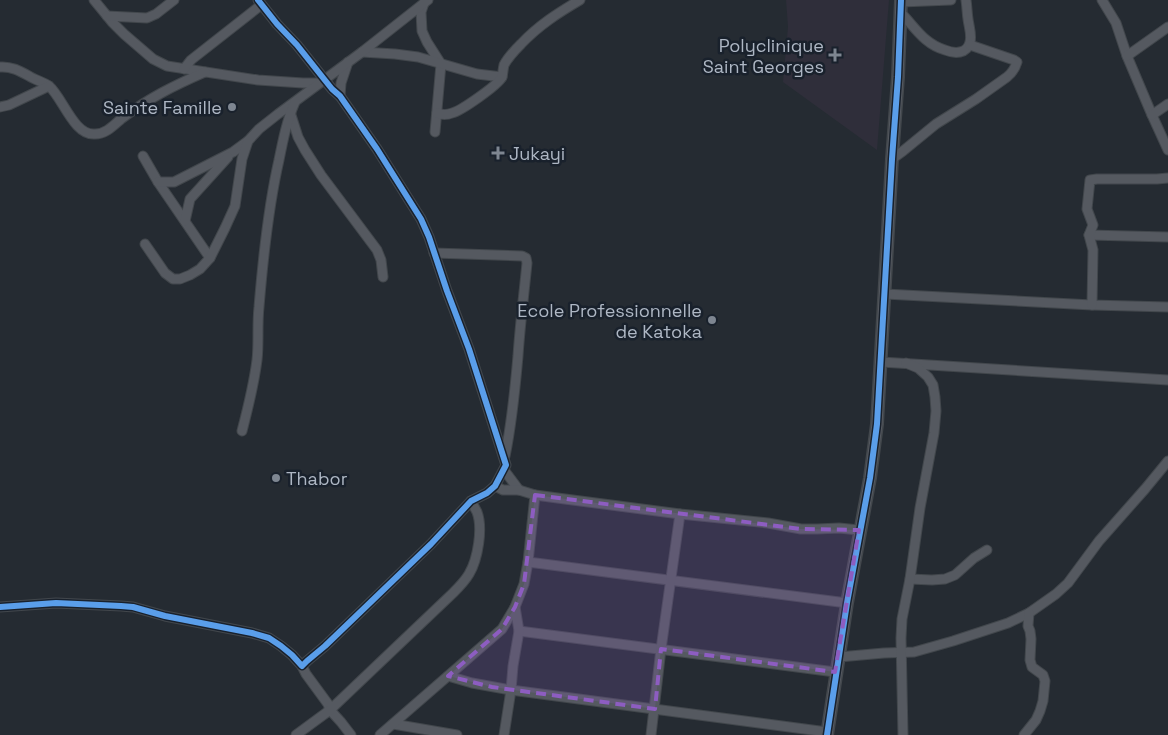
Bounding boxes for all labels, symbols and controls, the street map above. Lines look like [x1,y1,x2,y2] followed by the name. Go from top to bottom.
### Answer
[703,34,824,78] place label: Polyclinique Saint Georges
[828,48,842,62] marker: Polyclinique Saint Georges
[103,96,222,119] place label: Sainte Famille
[226,101,238,113] marker: Sainte Famille
[509,142,565,165] place label: Jukayi
[491,146,505,160] marker: Jukayi
[517,299,702,343] place label: Ecole Professionnelle de Katoka
[706,314,718,326] marker: Ecole Professionnelle de Katoka
[286,467,348,490] place label: Thabor
[270,472,282,484] marker: Thabor

